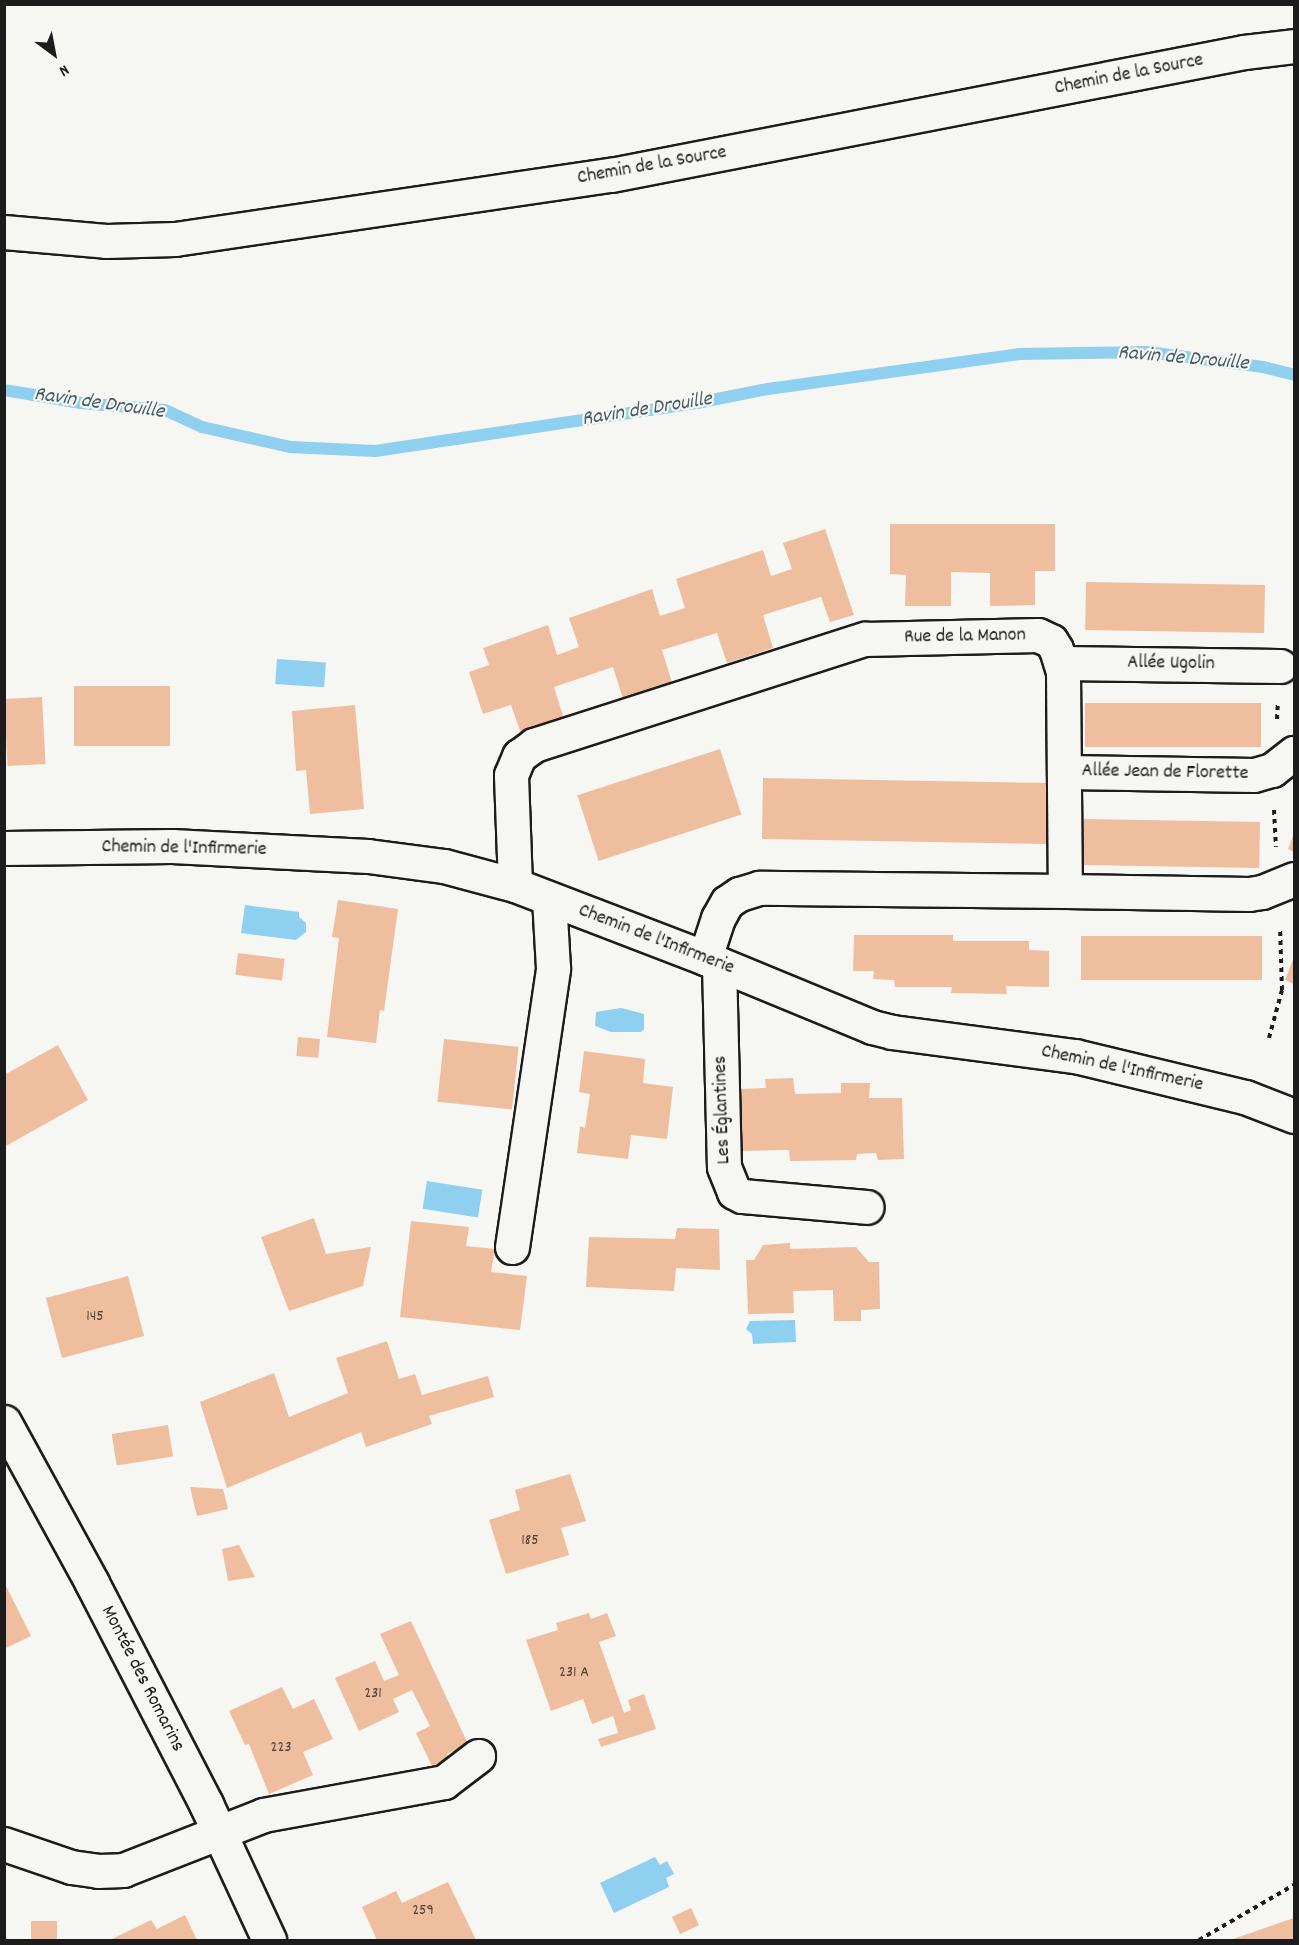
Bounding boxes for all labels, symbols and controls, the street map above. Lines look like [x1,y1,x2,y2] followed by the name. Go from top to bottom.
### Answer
[24,24,84,84] north arrow
[1053,49,1205,101] street label: Chemin de la Source
[54,58,73,82] text: N
[575,141,729,191] street label: Chemin de la Source
[1117,341,1249,377] water label: Ravin de Drouille
[32,382,166,426] water label: Ravin de Drouille
[580,387,714,433] water label: Ravin de Drouille
[904,624,1026,650] street label: Rue de la Manon
[1127,651,1215,677] street label: Allée Ugolin
[1081,760,1249,786] street label: Allée Jean de Florette
[101,836,267,862] street label: Chemin de l'Infirmerie
[575,899,737,981] street label: Chemin de l'Infirmerie
[1039,1040,1205,1098] street label: Chemin de l'Infirmerie
[709,1055,737,1165] street label: Les Églantines
[86,1307,104,1327] house number: 145
[521,1531,539,1551] house number: 185
[95,1602,189,1756] street label: Montée des Romarins
[559,1663,589,1683] house number: 231 A
[364,1684,382,1704] house number: 231
[270,1738,292,1758] house number: 223
[412,1901,434,1921] house number: 259

